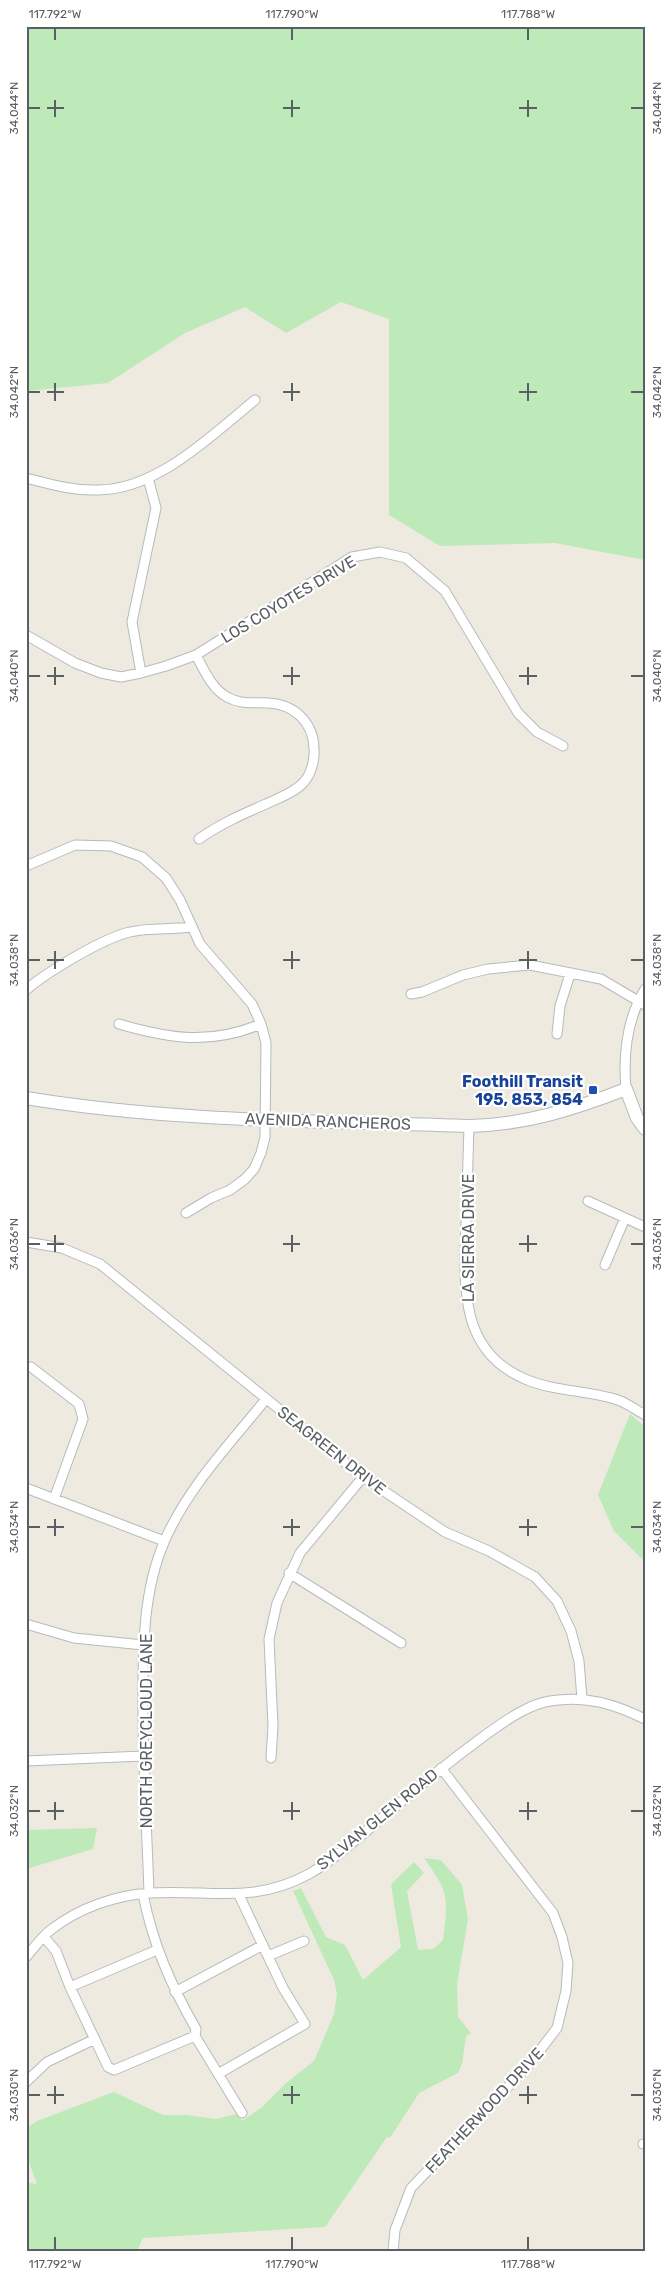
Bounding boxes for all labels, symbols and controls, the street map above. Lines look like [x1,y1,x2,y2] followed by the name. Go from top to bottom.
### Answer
[29,7,82,21] text: 117.792°W
[265,7,319,21] text: 117.790°W
[501,7,555,21] text: 117.788°W
[7,82,21,134] text: 34.044°N
[650,82,664,134] text: 34.044°N
[7,366,21,418] text: 34.042°N
[650,366,664,418] text: 34.042°N
[217,552,359,647] street label: LOS COYOTES DRIVE
[7,649,21,703] text: 34.040°N
[650,649,664,703] text: 34.040°N
[7,934,21,986] text: 34.038°N
[650,934,664,986] text: 34.038°N
[462,1072,584,1109] place label: Foothill Transit 195, 853, 854
[587,1084,599,1096] marker: Foothill Transit 195, 853, 854
[245,1109,411,1134] street label: AVENIDA RANCHEROS
[459,1174,478,1302] street label: LA SIERRA DRIVE
[7,1218,21,1270] text: 34.036°N
[650,1218,664,1270] text: 34.036°N
[274,1402,390,1499] street label: SEAGREEN DRIVE
[7,1501,21,1553] text: 34.034°N
[650,1501,664,1553] text: 34.034°N
[137,1634,156,1828] street label: NORTH GREYCLOUD LANE
[313,1765,442,1874] street label: SYLVAN GLEN ROAD
[7,1785,21,1837] text: 34.032°N
[650,1785,664,1837] text: 34.032°N
[421,2044,547,2177] street label: FEATHERWOOD DRIVE
[7,2069,21,2121] text: 34.030°N
[650,2069,664,2121] text: 34.030°N
[29,2257,82,2271] text: 117.792°W
[265,2257,319,2271] text: 117.790°W
[501,2257,555,2271] text: 117.788°W

